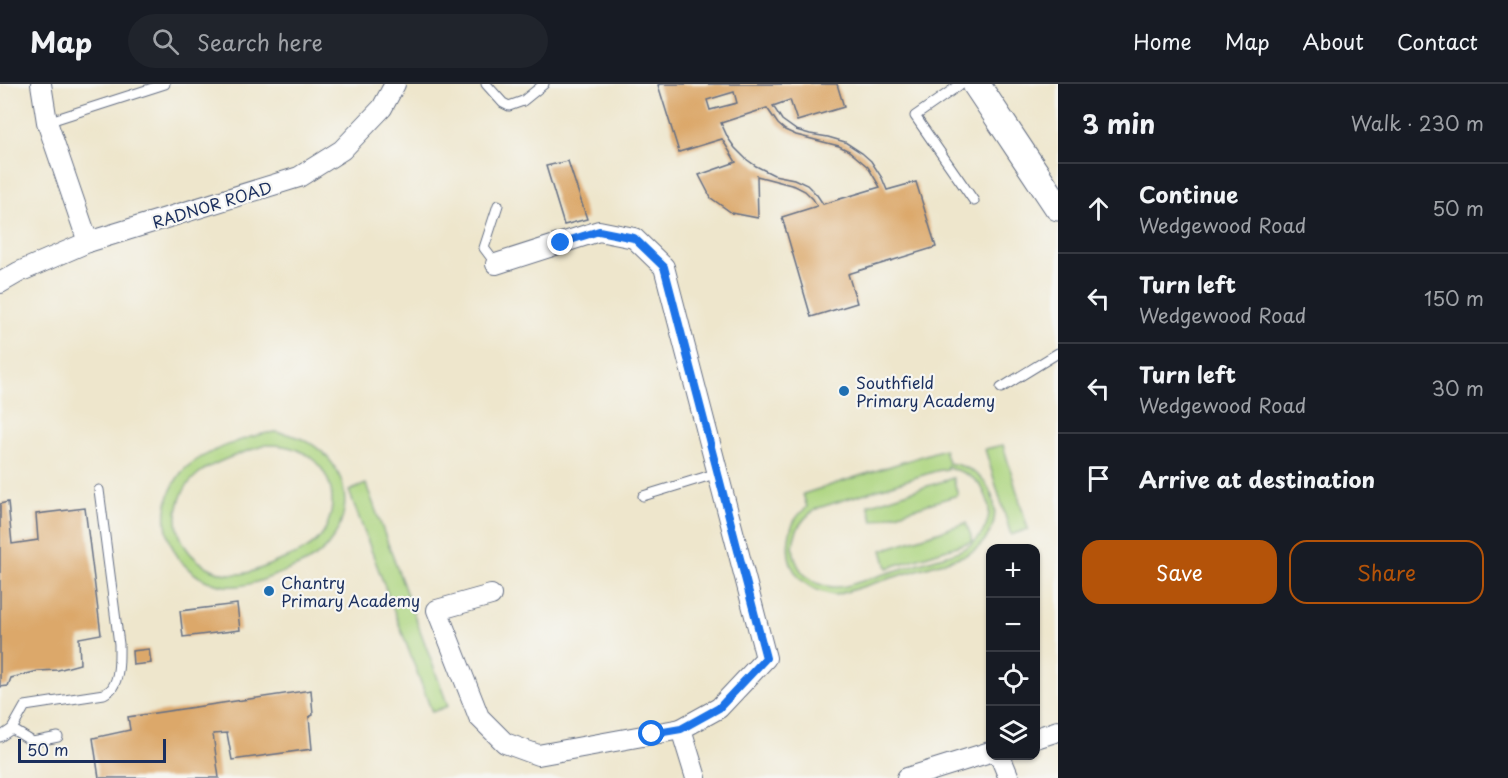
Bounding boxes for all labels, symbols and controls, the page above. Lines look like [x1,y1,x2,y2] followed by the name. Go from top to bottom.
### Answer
[128,14,548,68] search box
[30,20,92,63] text: Map
[149,25,182,58] icon: search
[197,25,323,58] text: Search here
[1133,25,1192,57] text: Home
[1225,25,1270,57] text: Map
[1303,25,1364,57] text: About
[1397,25,1478,57] text: Contact
[1082,104,1155,143] text: 3 min
[1351,108,1484,138] text: Walk · 230 m
[149,174,275,234] street label: RADNOR ROAD
[1139,177,1238,210] text: Continue
[1082,192,1115,225] icon: ahead
[1432,193,1484,223] text: 50 m
[1139,210,1307,240] text: Wedgewood Road
[547,229,573,255] route end
[1139,267,1236,300] text: Turn left
[1082,282,1115,315] icon: left
[1424,283,1484,313] text: 150 m
[1139,300,1307,330] text: Wedgewood Road
[1139,357,1236,390] text: Turn left
[856,370,995,412] place label: Southfield Primary Academy
[1082,372,1115,405] icon: left
[1431,373,1484,403] text: 30 m
[837,384,851,398] marker: Southfield Primary Academy
[1139,390,1307,420] text: Wedgewood Road
[1082,462,1115,495] icon: arrive
[1139,462,1375,495] text: Arrive at destination
[1082,540,1277,604] button: Save
[1289,540,1484,604] button: Share
[986,544,1040,760] map controls
[986,544,1040,598] button: +
[281,570,420,612] place label: Chantry Primary Academy
[262,584,276,598] marker: Chantry Primary Academy
[986,598,1040,652] button: −
[986,652,1040,706] button: locate
[986,706,1040,760] button: layers
[638,720,664,746] route start
[18,736,166,764] scale bar
[27,737,68,761] text: 50 m

